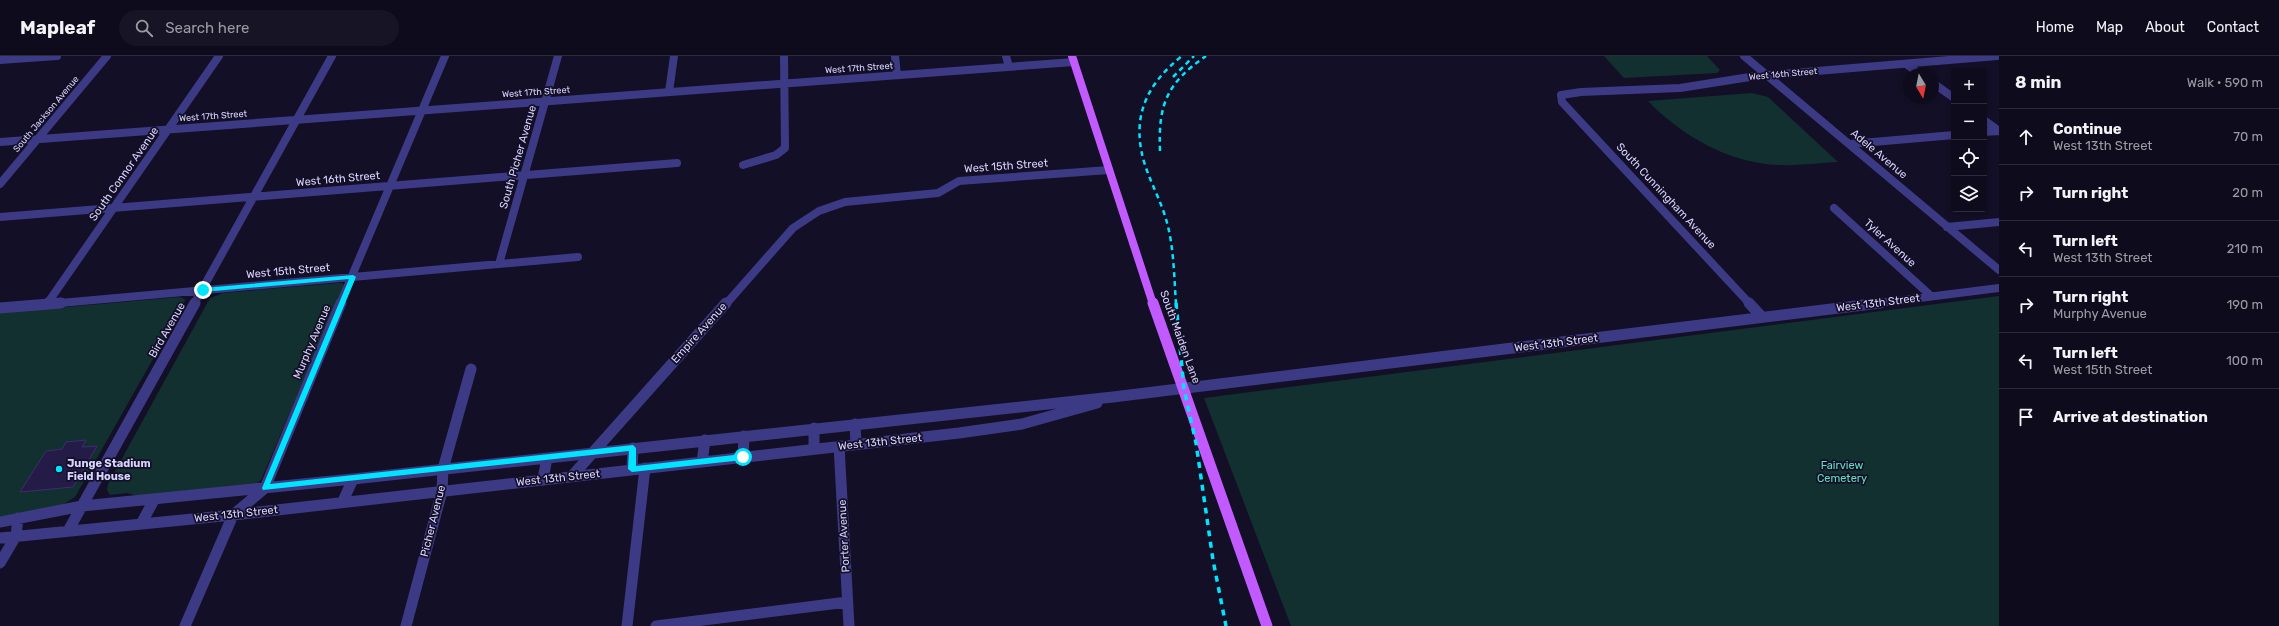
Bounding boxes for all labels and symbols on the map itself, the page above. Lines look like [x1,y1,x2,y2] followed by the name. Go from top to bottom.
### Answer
[825,61,894,75] street label: West 17th Street
[1748,66,1818,82] street label: West 16th Street
[1903,68,1939,104] north arrow
[11,74,81,154] street label: South Jackson Avenue
[502,85,571,99] street label: West 17th Street
[497,104,539,210] street label: South Picher Avenue
[179,109,248,123] street label: West 17th Street
[87,125,161,223] street label: South Connor Avenue
[1848,127,1910,181] street label: Adele Avenue
[1613,140,1719,252] street label: South Cunningham Avenue
[964,157,1049,175] street label: West 15th Street
[295,169,381,189] street label: West 16th Street
[1861,216,1919,270] street label: Tyler Avenue
[246,261,331,281] street label: West 15th Street
[194,281,212,299] route end
[1157,289,1203,385] street label: South Maiden Lane
[1835,291,1921,315] street label: West 13th Street
[146,300,188,360] street label: Bird Avenue
[668,300,730,366] street label: Empire Avenue
[291,303,333,381] street label: Murphy Avenue
[1513,331,1599,355] street label: West 13th Street
[837,431,923,453] street label: West 13th Street
[734,448,752,466] route start
[67,457,150,483] place label: Junge Stadium Field House
[1817,459,1867,485] park label: Fairview Cemetery
[54,464,64,474] marker: Junge Stadium Field House
[515,467,601,489] street label: West 13th Street
[418,484,448,558] street label: Picher Avenue
[836,499,852,573] street label: Porter Avenue
[193,503,279,525] street label: West 13th Street

